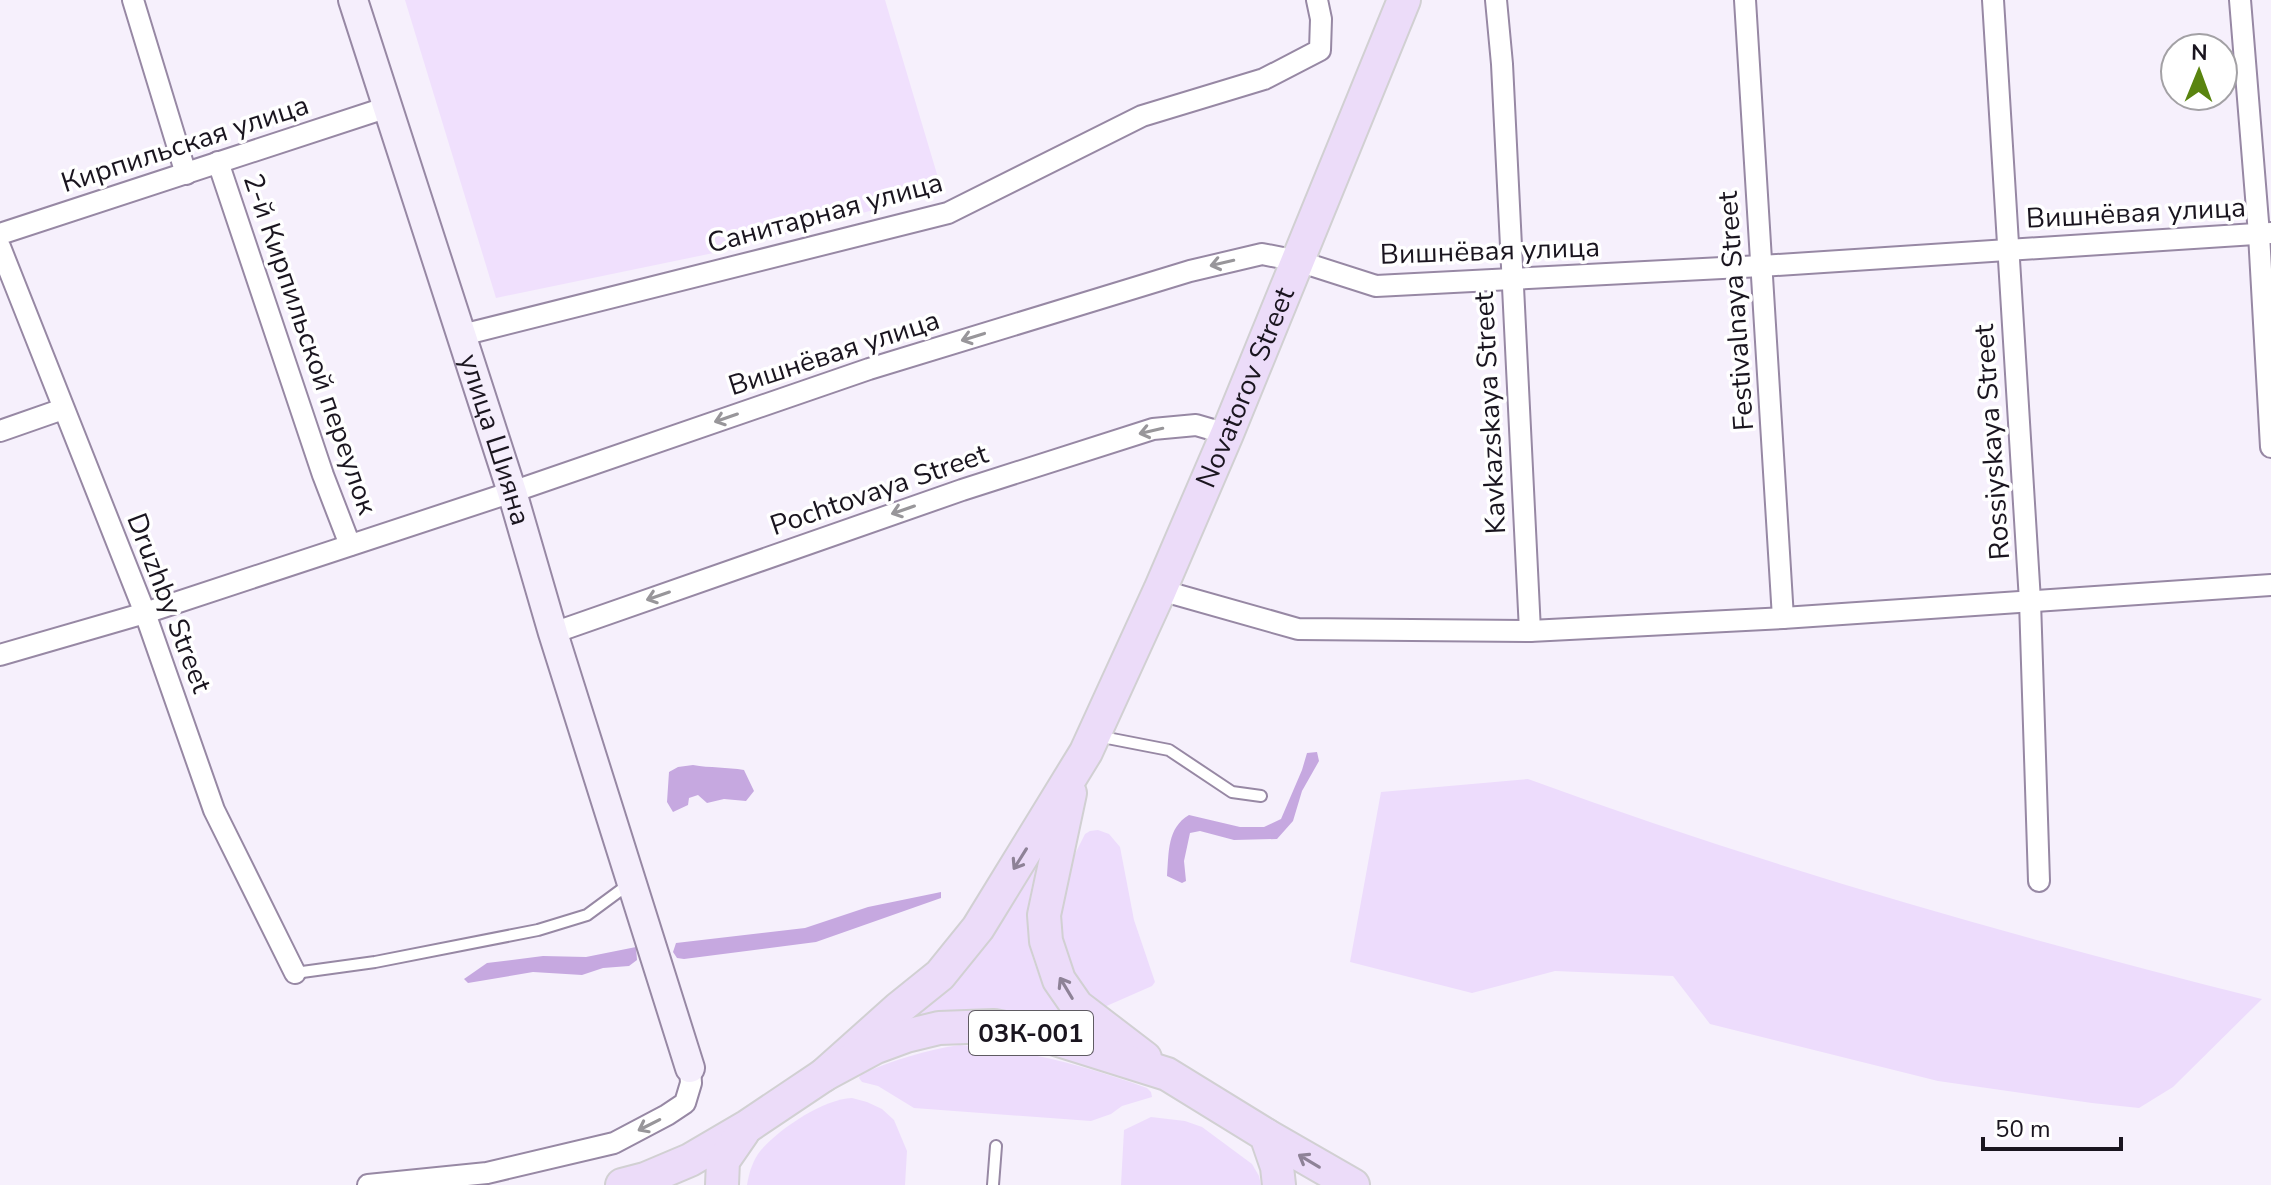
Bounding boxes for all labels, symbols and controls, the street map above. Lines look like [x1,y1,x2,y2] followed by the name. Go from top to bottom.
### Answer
[2159,32,2239,112] north arrow
[2191,38,2208,68] text: N
[56,86,314,202] street label: Кирпильская улица
[703,163,947,263] street label: Санитарная улица
[234,169,386,520] street label: 2-й Кирпильской переулок
[2025,188,2247,238] street label: Вишнёвая улица
[1709,190,1763,432] street label: Festivalnaya Street
[1379,228,1601,274] street label: Вишнёвая улица
[1210,256,1236,271] one-way arrow
[1187,281,1304,494] street label: Novatorov Street
[1465,291,1515,535] street label: Kavkazskaya Street
[723,301,945,405] street label: Вишнёвая улица
[1965,323,2019,561] street label: Rossiyskaya Street
[961,331,986,345] one-way arrow
[450,349,540,530] street label: улица Шияна
[714,412,739,427] one-way arrow
[1138,424,1164,439] one-way arrow
[765,435,993,545] street label: Pochtovaya Street
[891,504,916,519] one-way arrow
[117,508,221,698] street label: Druzhby Street
[646,590,671,605] one-way arrow
[1011,847,1027,870] one-way arrow
[1057,977,1073,1000] one-way arrow
[969,1011,1093,1055] road number: 03К-001
[1983,1101,2121,1151] scale bar
[1995,1113,2051,1145] text: 50 m
[638,1117,662,1133] one-way arrow
[1298,1153,1321,1169] one-way arrow

